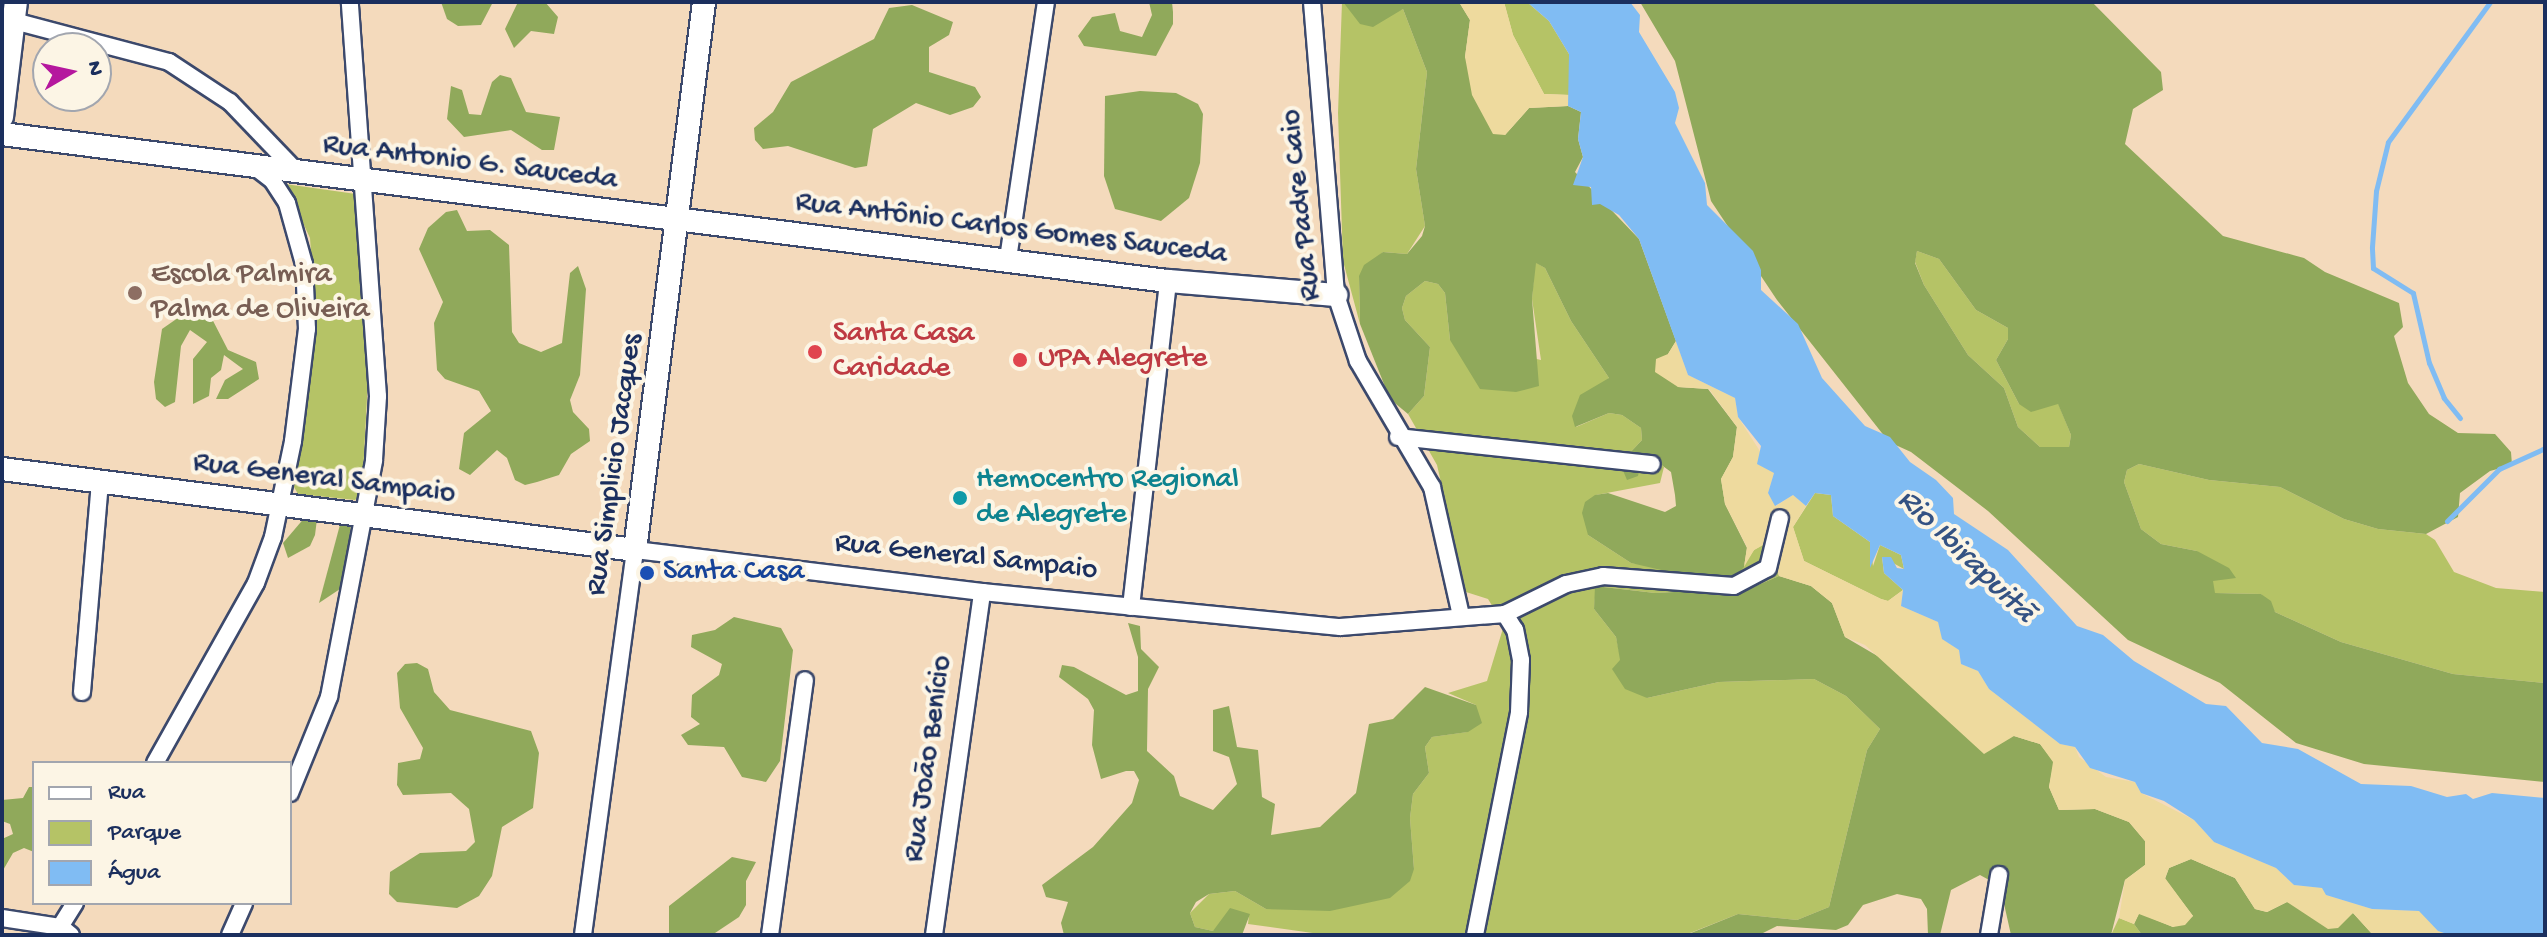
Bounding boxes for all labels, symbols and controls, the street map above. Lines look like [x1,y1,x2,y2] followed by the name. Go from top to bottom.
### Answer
[32,32,112,112] north arrow
[80,59,108,78] text: N
[1275,107,1331,303] street label: Rua Padre Caio
[321,128,619,200] street label: Rua Antonio G. Sauceda
[793,186,1229,274] street label: Rua Antônio Carlos Gomes Sauceda
[151,258,370,328] place label: Escola Palmira Palma de Oliveira
[126,284,144,302] marker: Escola Palmira Palma de Oliveira
[833,317,974,388] place label: Santa Casa Caridade
[580,332,652,598] street label: Rua Simplicio Jacques
[804,341,826,363] marker: Santa Casa Caridade
[1038,342,1207,378] place label: UPA Alegrete
[1009,349,1031,371] marker: UPA Alegrete
[191,446,457,514] street label: Rua General Sampaio
[976,463,1239,534] place label: Hemocentro Regional de Alegrete
[1888,482,2042,632] water label: Rio Ibirapuitã
[951,489,969,507] marker: Hemocentro Regional de Alegrete
[833,526,1099,590] street label: Rua General Sampaio
[663,555,804,591] place label: Santa Casa
[638,564,656,582] marker: Santa Casa
[898,653,962,865] street label: Rua João Benício
[32,761,292,905] legend
[108,779,145,808] text: Rua
[108,819,181,848] text: Parque
[108,859,160,888] text: Água

